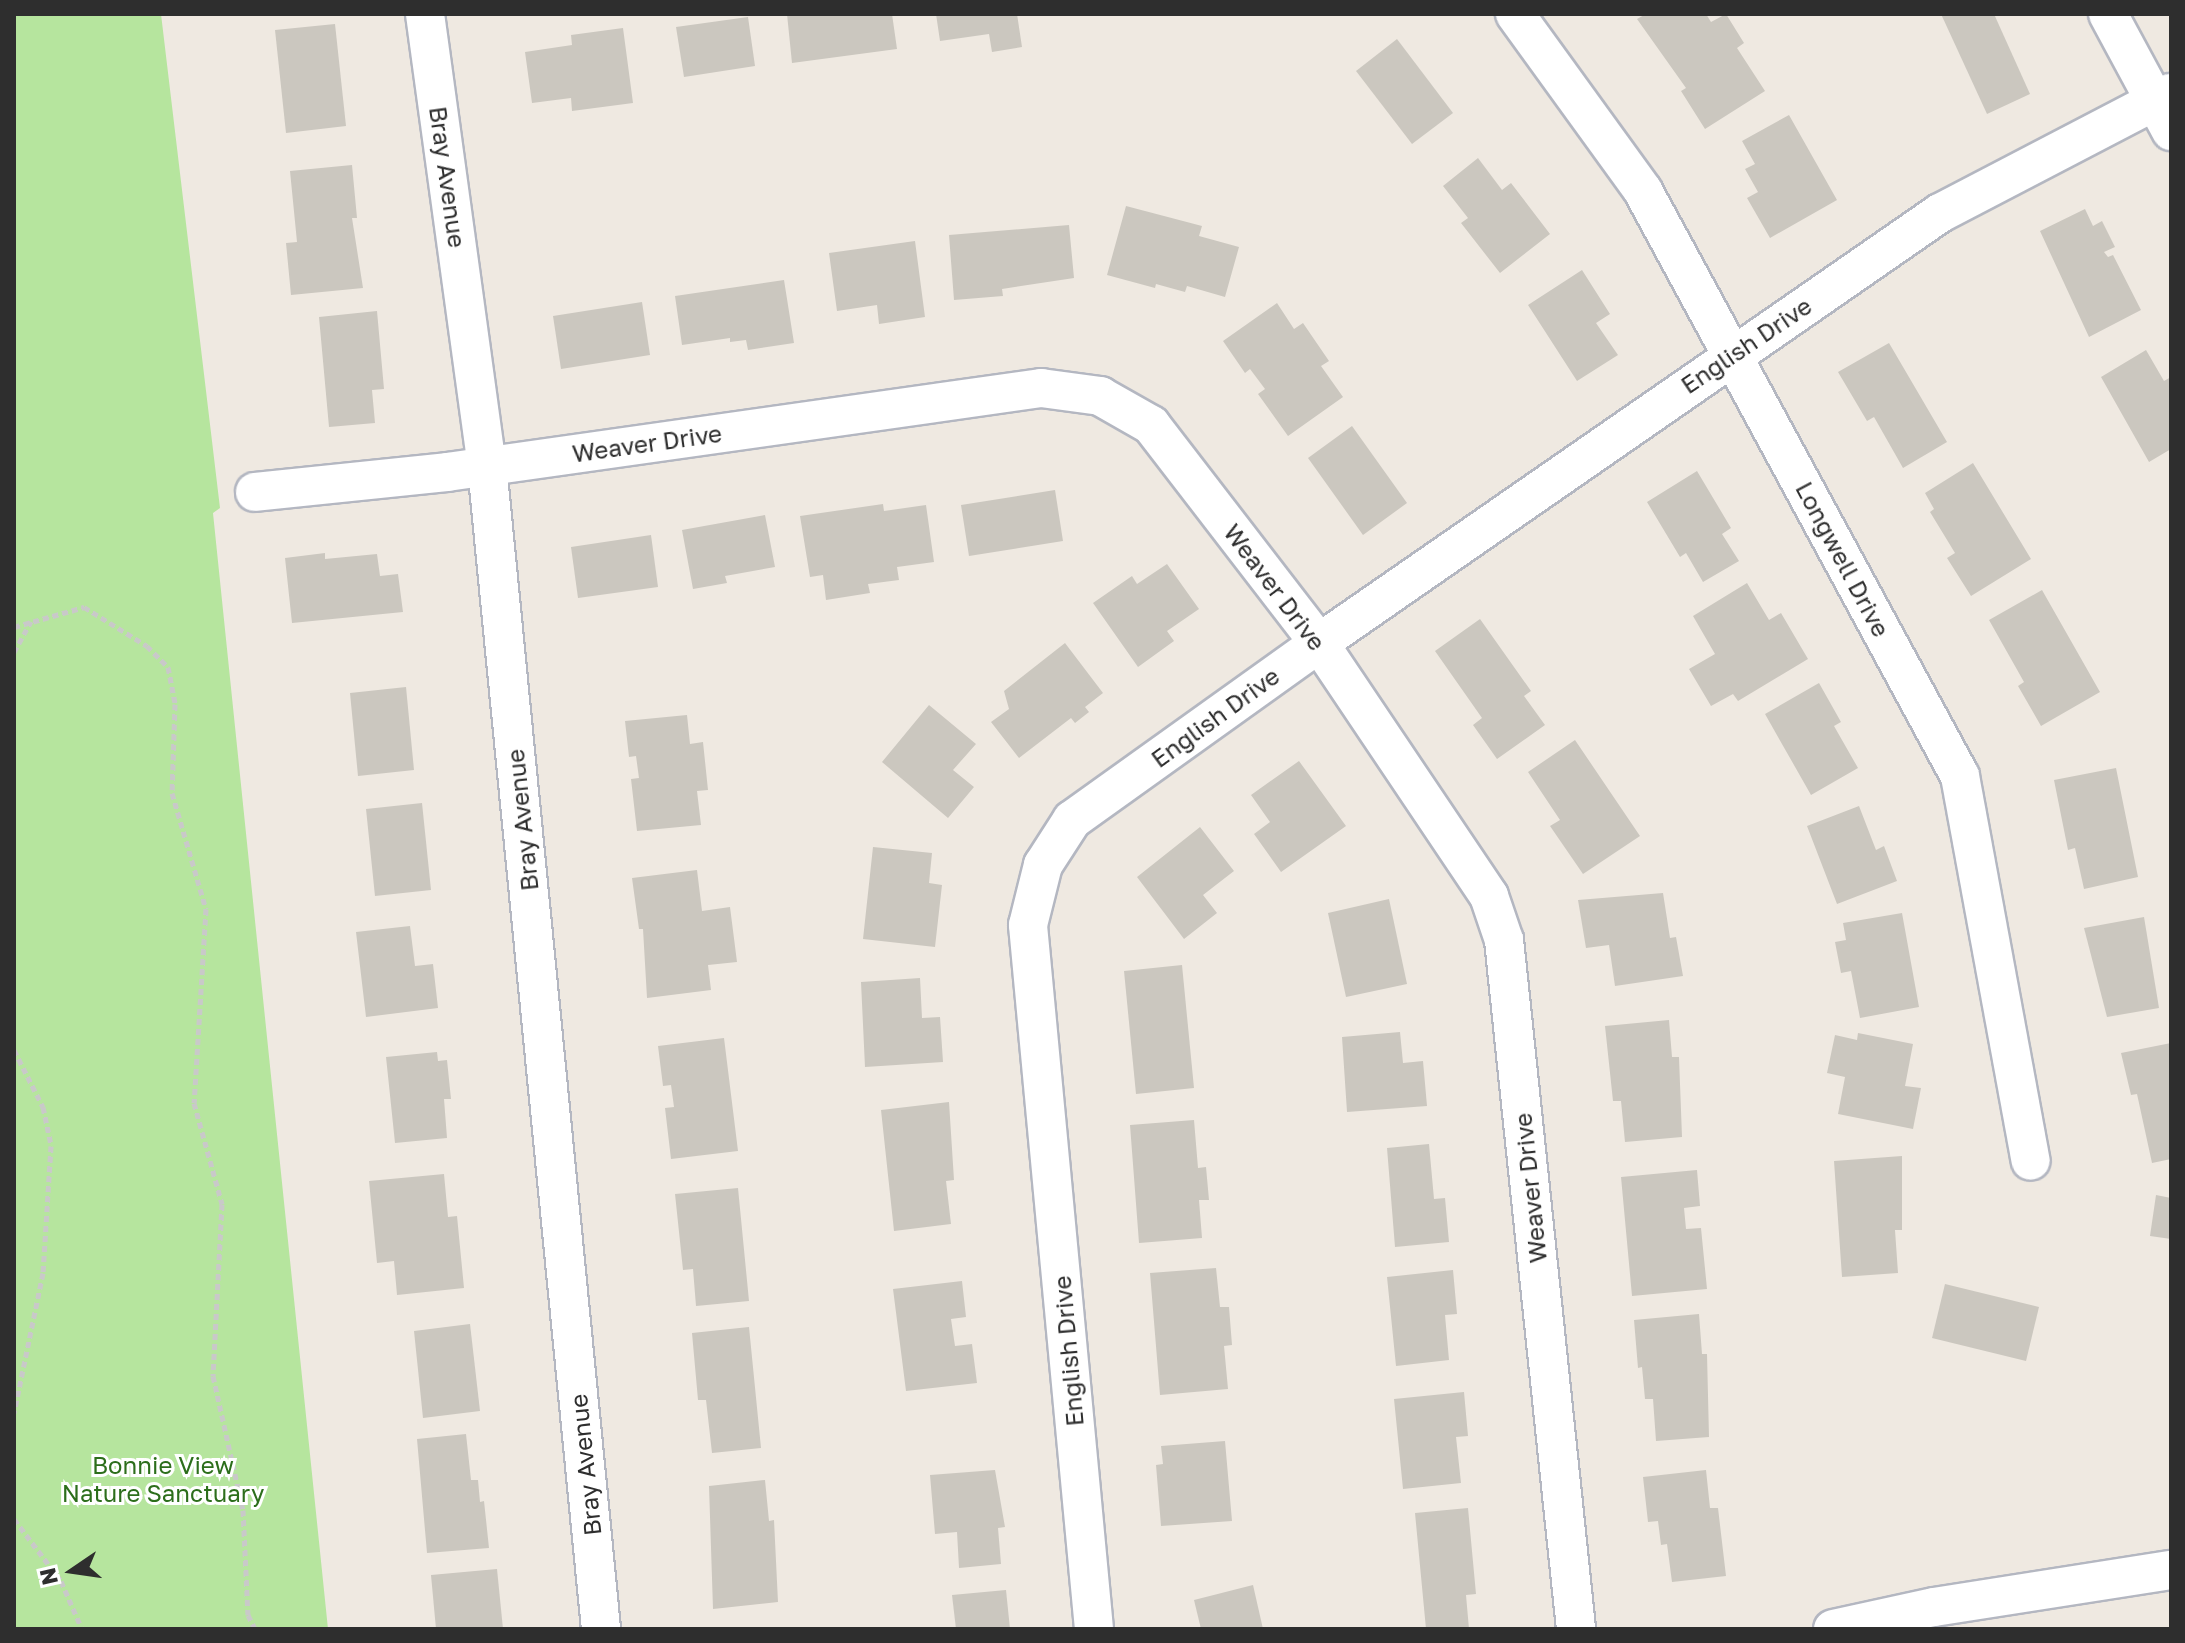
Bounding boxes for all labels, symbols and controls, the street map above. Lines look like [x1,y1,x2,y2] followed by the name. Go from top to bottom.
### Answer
[424,104,472,250] street label: Bray Avenue
[1675,291,1817,399] street label: English Drive
[570,418,724,468] street label: Weaver Drive
[1790,477,1896,641] street label: Longwell Drive
[1218,518,1332,656] street label: Weaver Drive
[1145,661,1285,773] street label: English Drive
[500,748,544,892] street label: Bray Avenue
[1508,1112,1552,1264] street label: Weaver Drive
[1047,1274,1089,1428] street label: English Drive
[563,1393,607,1537] street label: Bray Avenue
[62,1451,264,1507] park label: Bonnie View Nature Sanctuary
[32,1531,112,1611] north arrow
[33,1565,63,1588] text: N

